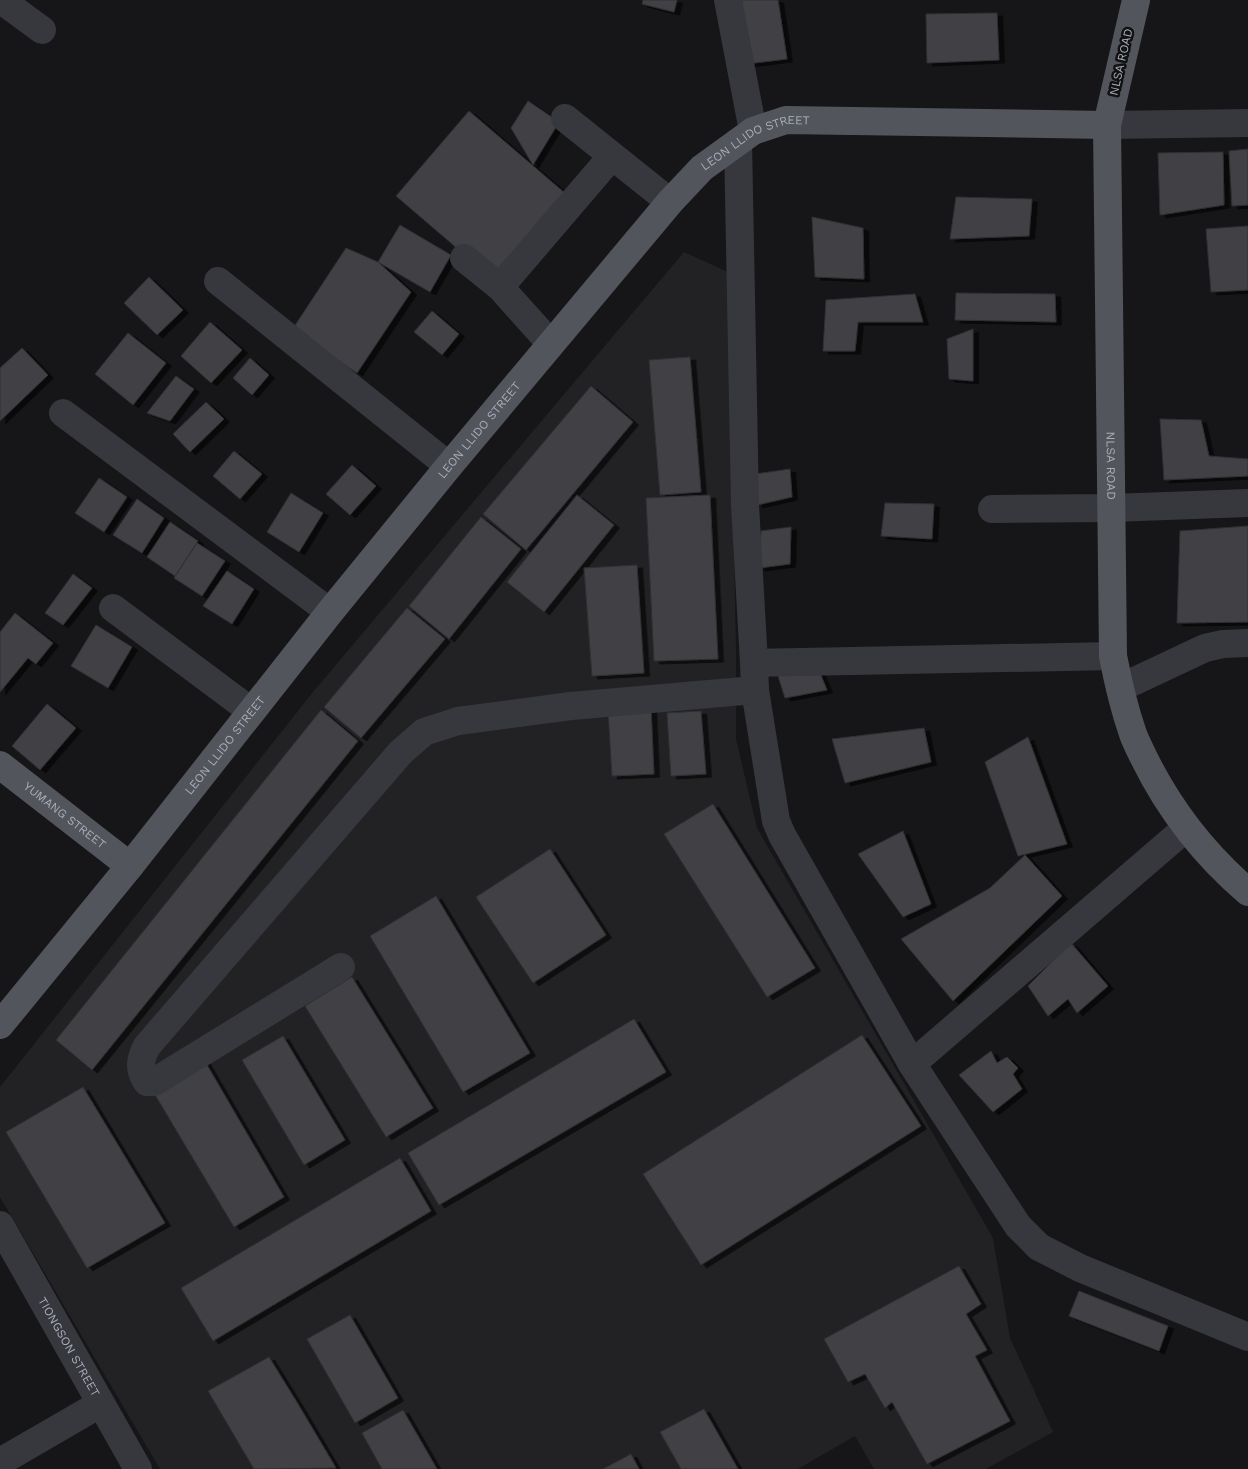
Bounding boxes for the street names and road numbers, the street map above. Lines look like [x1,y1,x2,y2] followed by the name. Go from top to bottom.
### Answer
[1106,27,1136,97] street label: NLSA ROAD
[698,113,810,173] street label: LEON LLIDO STREET
[435,379,523,481] street label: LEON LLIDO STREET
[1103,431,1118,500] street label: NLSA ROAD
[182,693,268,797] street label: LEON LLIDO STREET
[21,779,109,852] street label: YUMANG STREET
[35,1295,103,1399] street label: TIONGSON STREET

